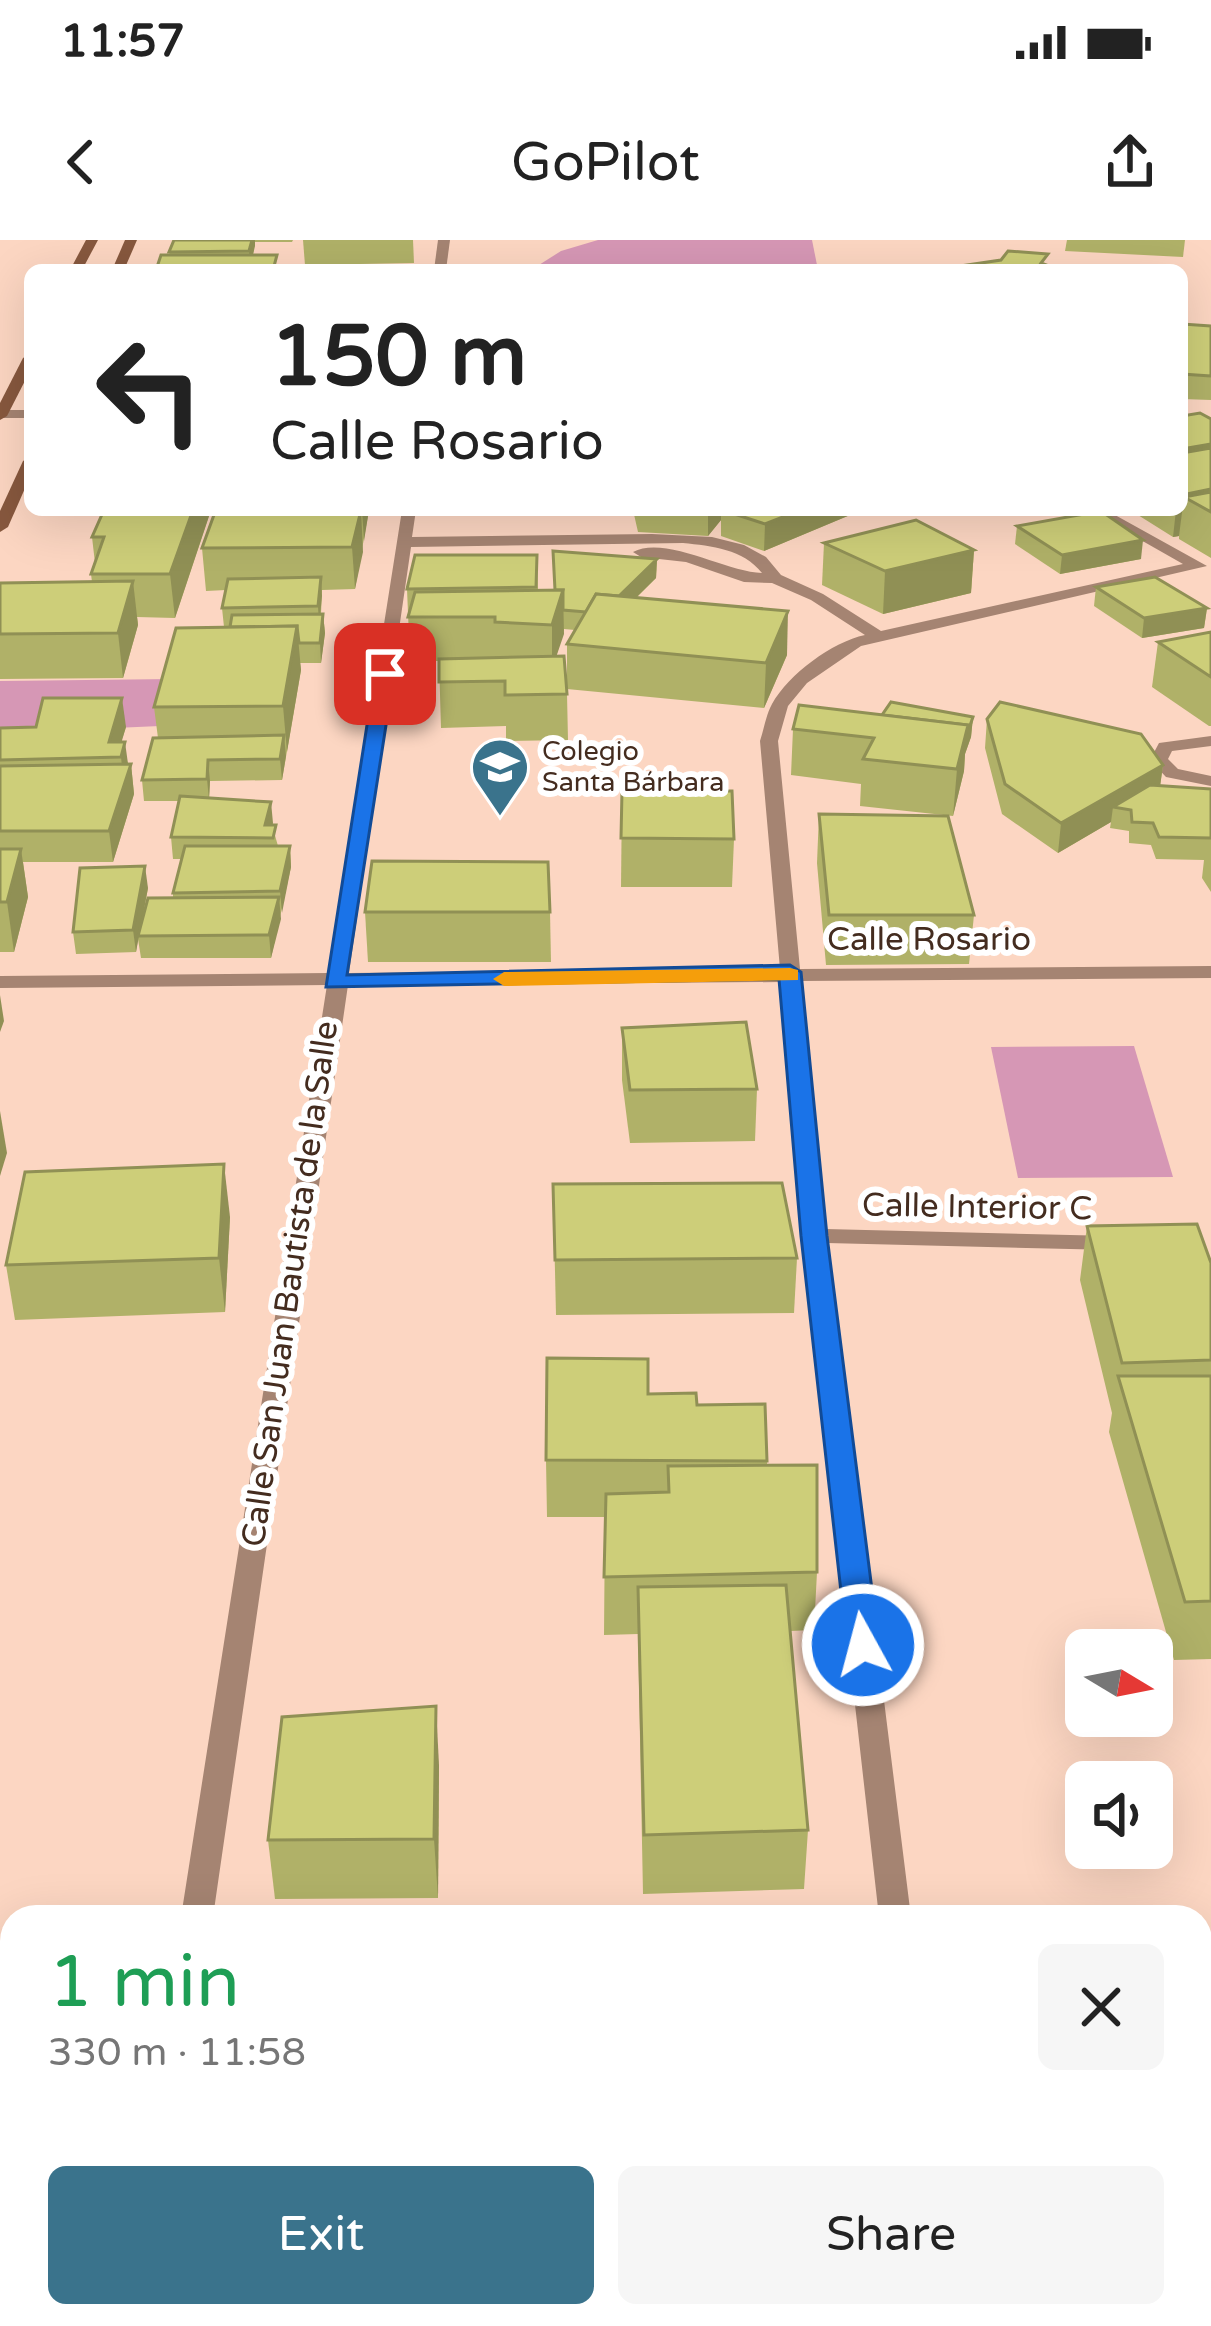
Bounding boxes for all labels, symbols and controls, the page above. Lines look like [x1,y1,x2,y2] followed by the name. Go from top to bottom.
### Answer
[60,15,185,69] text: 11:57
[48,129,114,195] icon: back
[1097,129,1163,195] icon: share
[511,130,700,195] text: GoPilot
[270,307,527,408] text: 150 m
[72,312,228,468] icon: left
[270,409,604,474] text: Calle Rosario
[334,623,436,725] pin
[352,641,418,707] icon: arrive
[542,735,724,799] place label: Colegio Santa Bárbara
[469,736,531,818] school or university icon: Colegio Santa Bárbara
[827,920,1031,959] street label: Calle Rosario
[234,1019,346,1549] street label: Calle San Juan Bautista de la Salle
[862,1185,1092,1229] street label: Calle Interior C
[800,1582,926,1708] position arrow
[1065,1629,1173,1737] north arrow
[1065,1629,1173,1869] map controls
[1065,1761,1173,1869] button: sound
[48,1940,240,2027] text: 1 min
[1038,1944,1164,2070] button: close
[48,2029,306,2076] text: 330 m · 11:58
[48,2166,594,2304] button: Exit
[618,2166,1164,2304] button: Share

